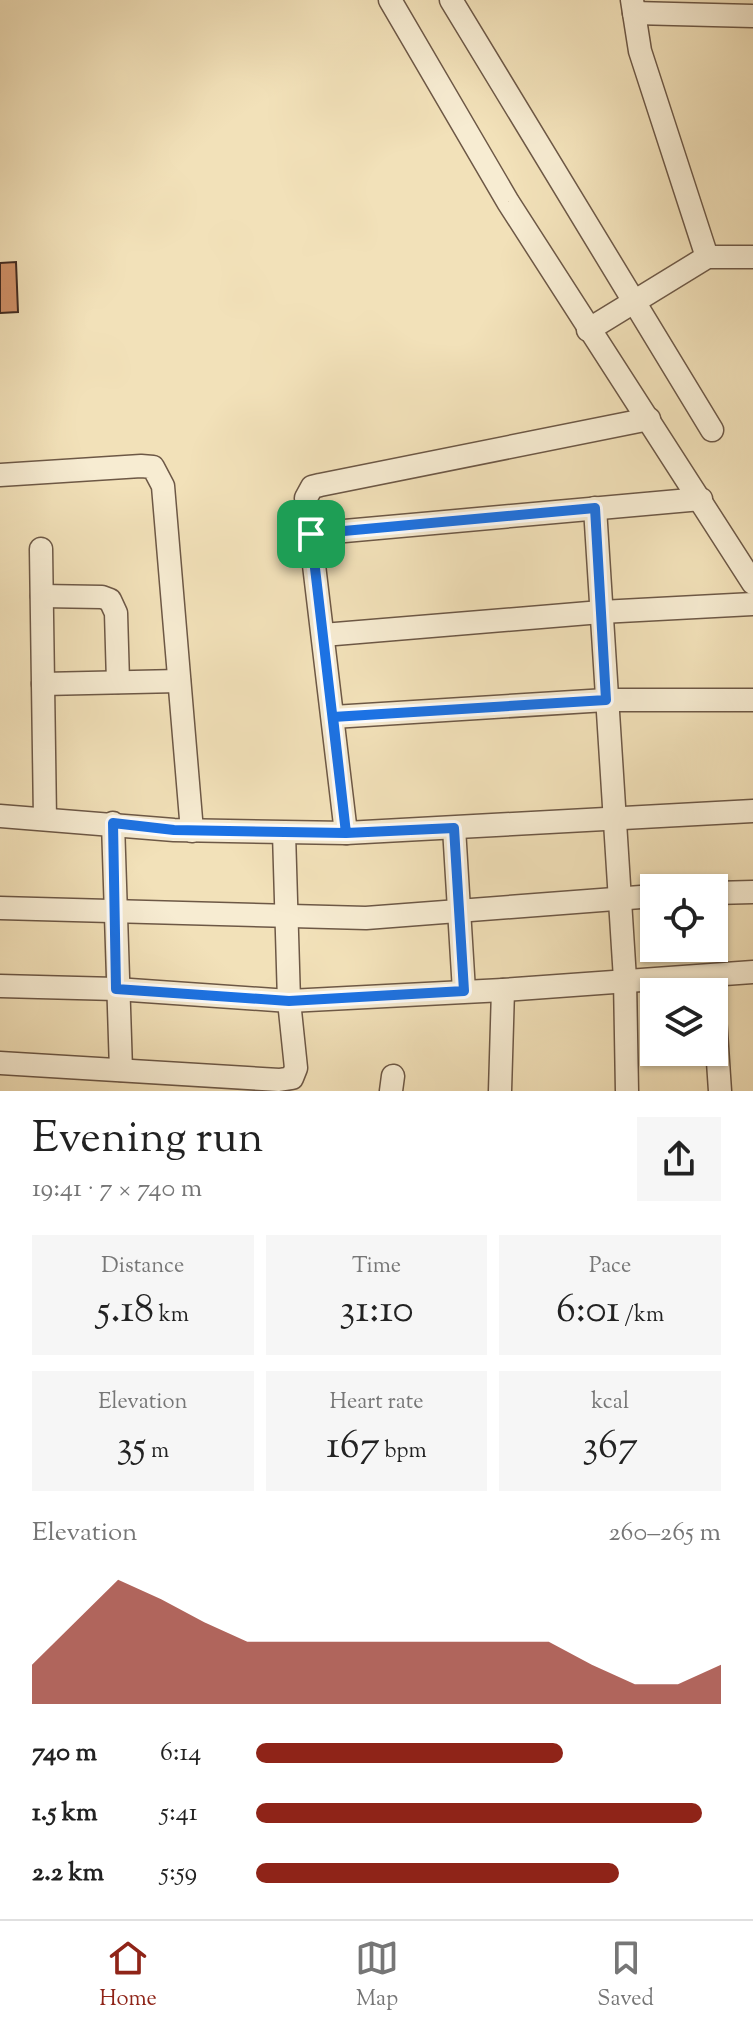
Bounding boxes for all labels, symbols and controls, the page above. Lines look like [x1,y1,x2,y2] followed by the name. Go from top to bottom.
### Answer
[277,500,345,568] pin
[289,512,333,556] icon: arrive
[640,874,728,1066] map controls
[640,874,728,962] button: locate
[640,978,728,1066] button: layers
[32,1109,264,1172] text: Evening run
[637,1117,721,1201] button: share
[32,1171,202,1208] text: 19:41 · 7 × 740 m
[101,1251,184,1283] text: Distance
[352,1251,401,1283] text: Time
[589,1251,631,1283] text: Pace
[97,1283,154,1340] text: 5.18
[339,1283,414,1340] text: 31:10
[556,1283,620,1340] text: 6:01
[154,1300,189,1332] text: km
[620,1300,664,1332] text: /km
[98,1387,187,1419] text: Elevation
[330,1387,423,1419] text: Heart rate
[591,1387,629,1419] text: kcal
[116,1419,146,1476] text: 35
[326,1419,380,1476] text: 167
[582,1419,638,1476] text: 367
[146,1436,169,1468] text: m
[380,1436,427,1468] text: bpm
[32,1515,137,1552] text: Elevation
[608,1515,721,1552] text: 260–265 m
[32,1735,97,1772] text: 740 m
[160,1735,201,1772] text: 6:14
[32,1795,98,1832] text: 1.5 km
[160,1795,198,1832] text: 5:41
[32,1855,104,1892] text: 2.2 km
[160,1855,197,1892] text: 5:59
[99,1936,157,2016] tab: Home
[355,1936,399,2016] tab: Map
[597,1936,654,2016] tab: Saved

